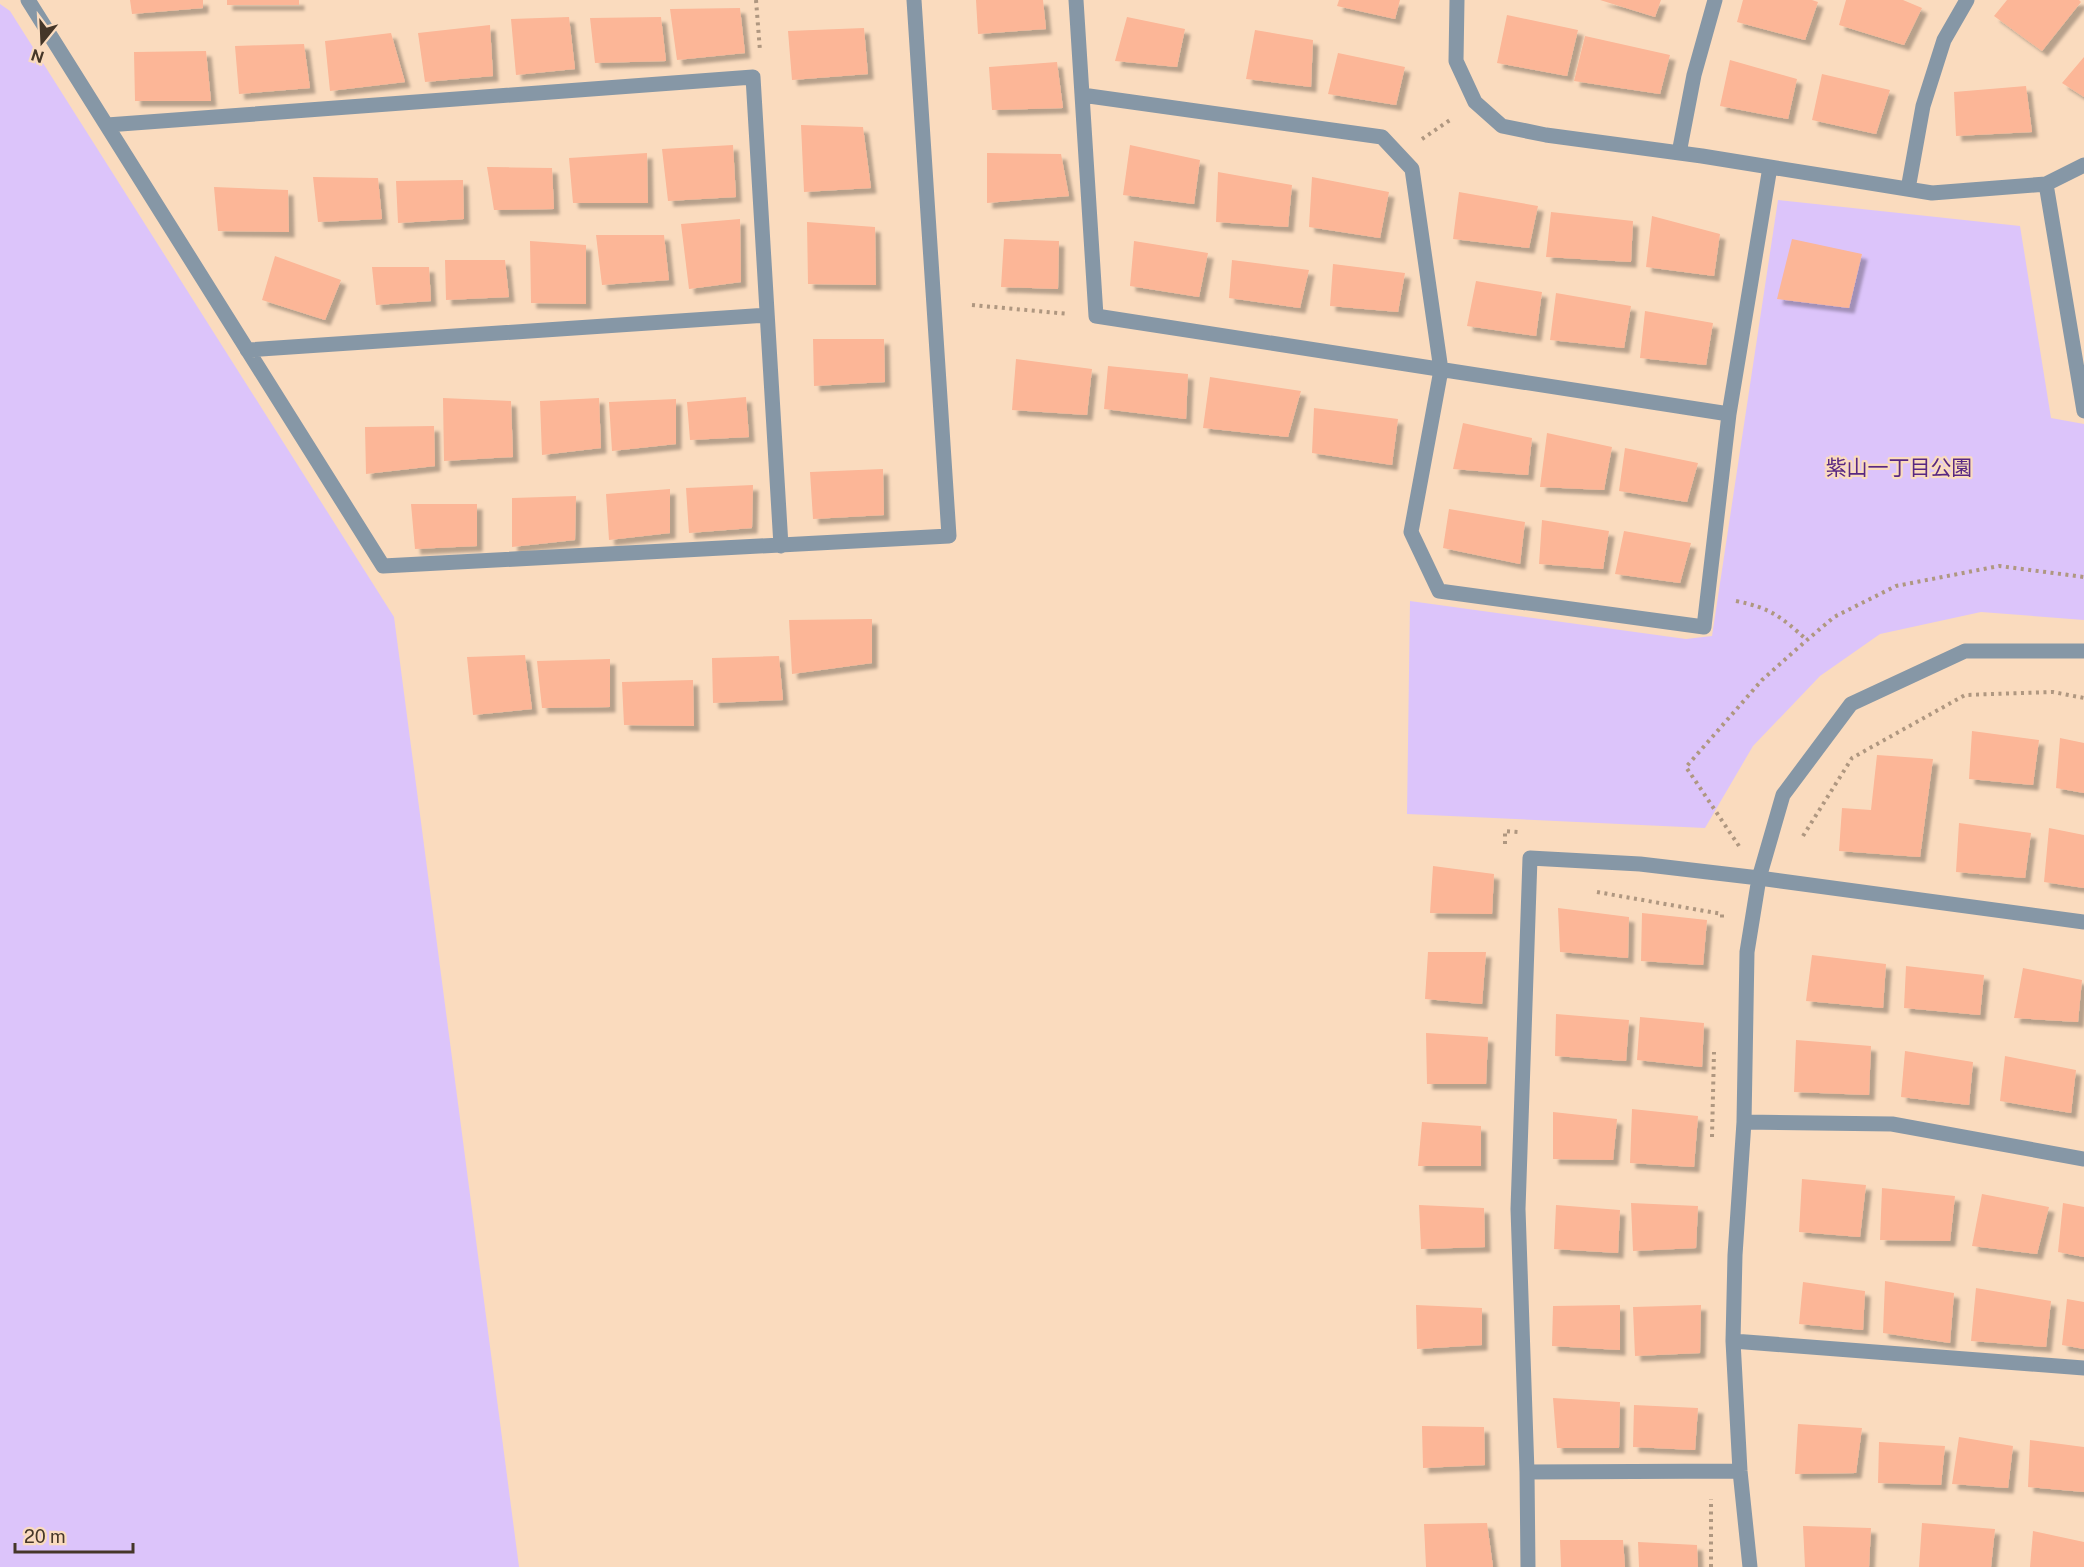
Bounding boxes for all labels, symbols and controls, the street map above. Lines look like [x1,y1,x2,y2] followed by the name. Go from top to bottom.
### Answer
[12,12,72,72] north arrow
[29,45,46,67] text: N
[1826,455,1973,480] park label: 紫山一丁目公園
[15,1516,134,1554] scale bar
[24,1526,66,1547] text: 20 m

